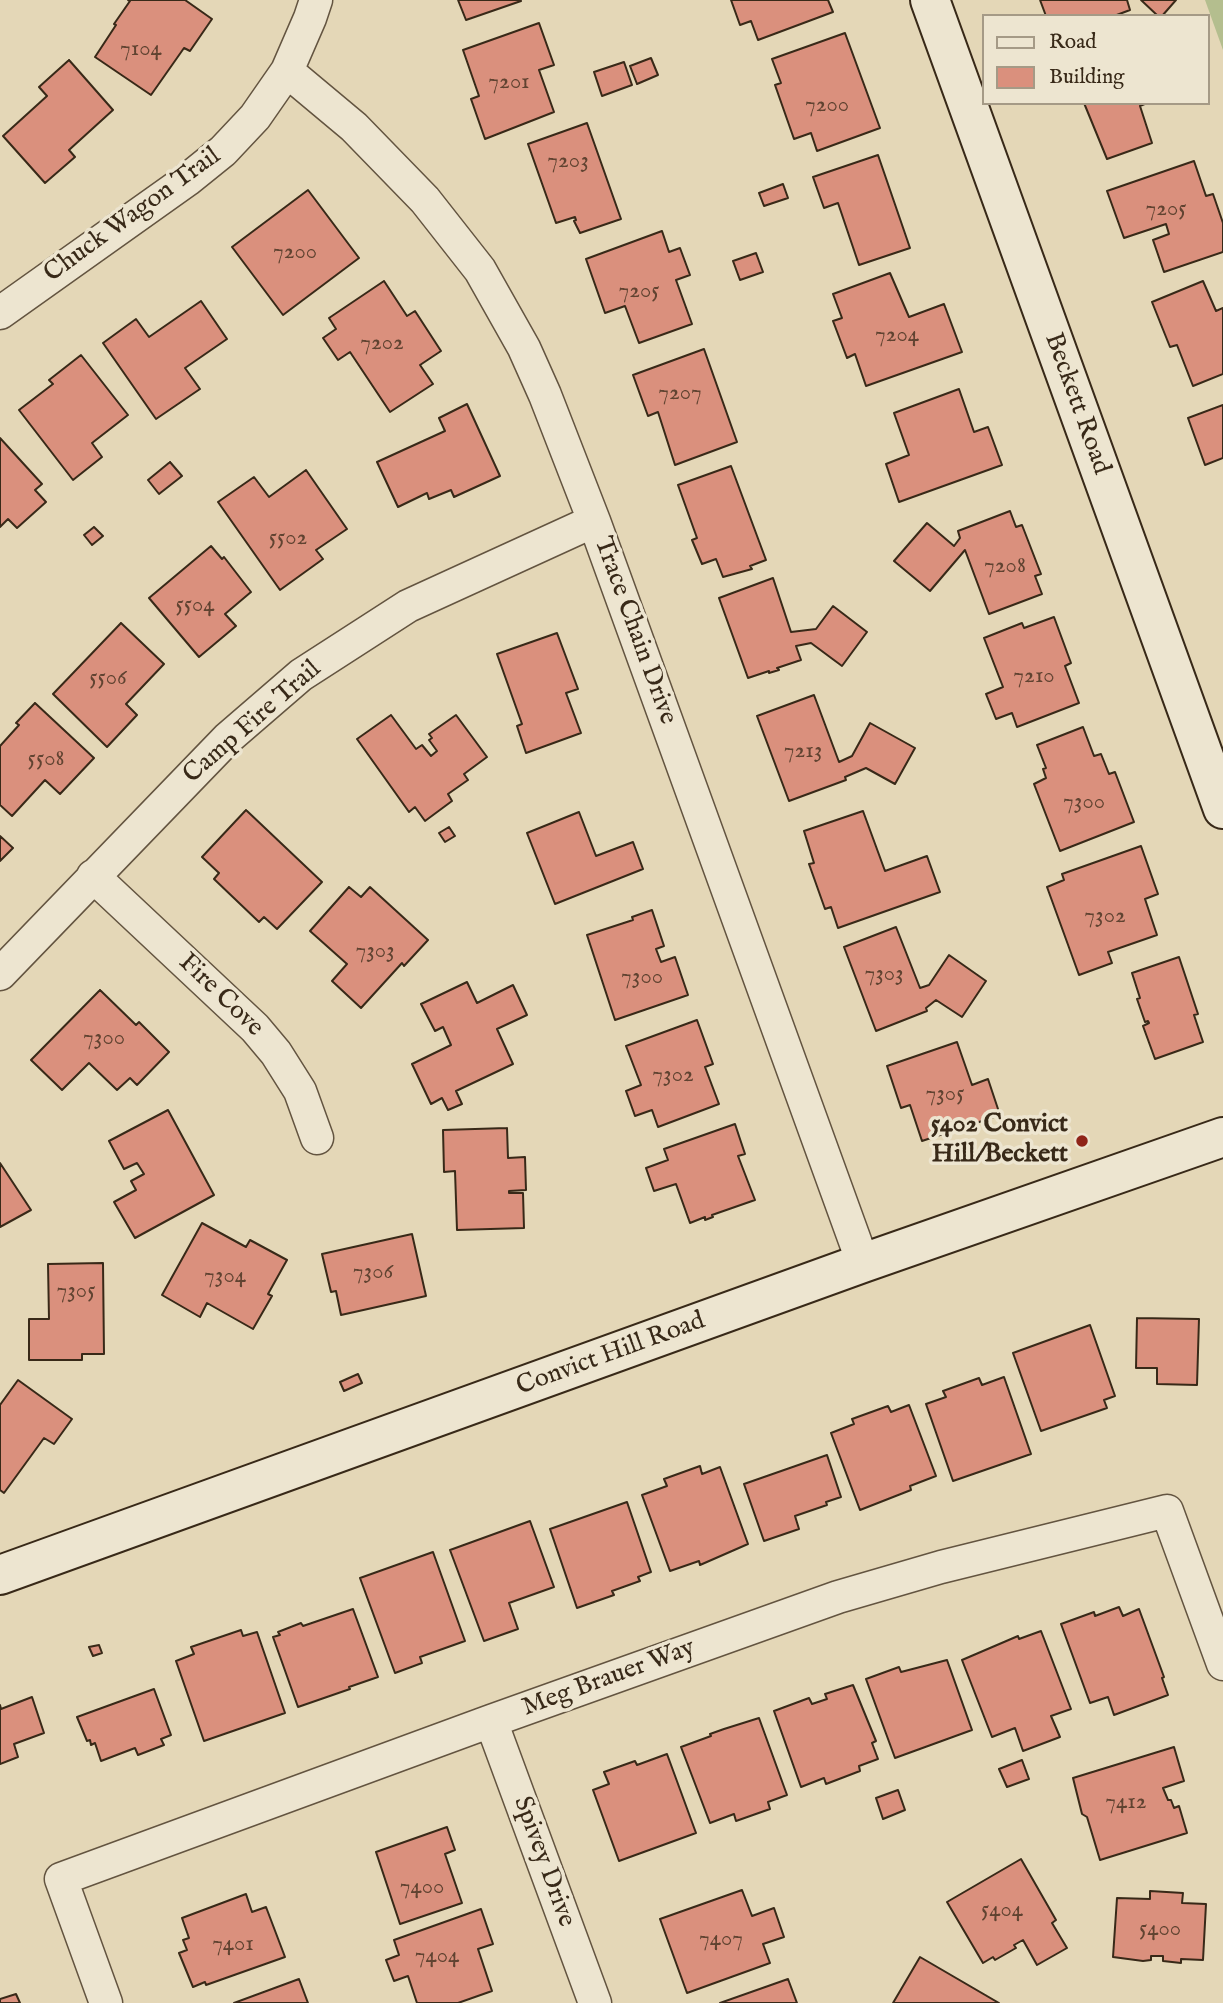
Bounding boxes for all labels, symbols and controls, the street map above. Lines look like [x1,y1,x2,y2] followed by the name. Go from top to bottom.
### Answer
[982,14,1209,105] legend
[1049,29,1096,56] text: Road
[120,36,162,64] house number: 7104
[1049,64,1124,91] text: Building
[488,69,530,97] house number: 7201
[805,92,849,120] house number: 7200
[39,142,227,290] street label: Chuck Wagon Trail
[547,148,589,176] house number: 7203
[1145,196,1187,224] house number: 7205
[273,239,317,267] house number: 7200
[618,278,660,306] house number: 7205
[875,322,919,350] house number: 7204
[1036,329,1116,479] street label: Beckett Road
[360,330,404,358] house number: 7202
[658,380,702,408] house number: 7207
[269,525,307,553] house number: 5502
[586,533,682,729] street label: Trace Chain Drive
[984,553,1026,581] house number: 7208
[175,592,215,620] house number: 5504
[178,655,328,791] street label: Camp Fire Trail
[1013,663,1055,691] house number: 7210
[89,665,127,693] house number: 5506
[784,738,822,766] house number: 7213
[28,746,64,774] house number: 5508
[1063,789,1105,817] house number: 7300
[1084,903,1126,931] house number: 7302
[355,938,395,966] house number: 7303
[171,948,269,1044] street label: Fire Cove
[864,961,904,989] house number: 7303
[621,964,663,992] house number: 7300
[83,1025,125,1053] house number: 7300
[652,1062,694,1090] house number: 7302
[926,1081,964,1109] house number: 7305
[931,1110,1068,1172] place label: 5402 Convict Hill/Beckett
[1074,1133,1090,1149] marker: 5402 Convict Hill/Beckett
[353,1259,393,1287] house number: 7306
[204,1263,246,1291] house number: 7304
[57,1278,95,1306] house number: 7305
[513,1306,709,1404] street label: Convict Hill Road
[518,1633,700,1725] street label: Meg Brauer Way
[1105,1789,1147,1817] house number: 7412
[505,1793,581,1931] street label: Spivey Drive
[400,1874,444,1902] house number: 7400
[981,1897,1023,1925] house number: 5404
[1139,1916,1181,1944] house number: 5400
[699,1926,743,1954] house number: 7407
[212,1931,254,1959] house number: 7401
[415,1943,459,1971] house number: 7404

